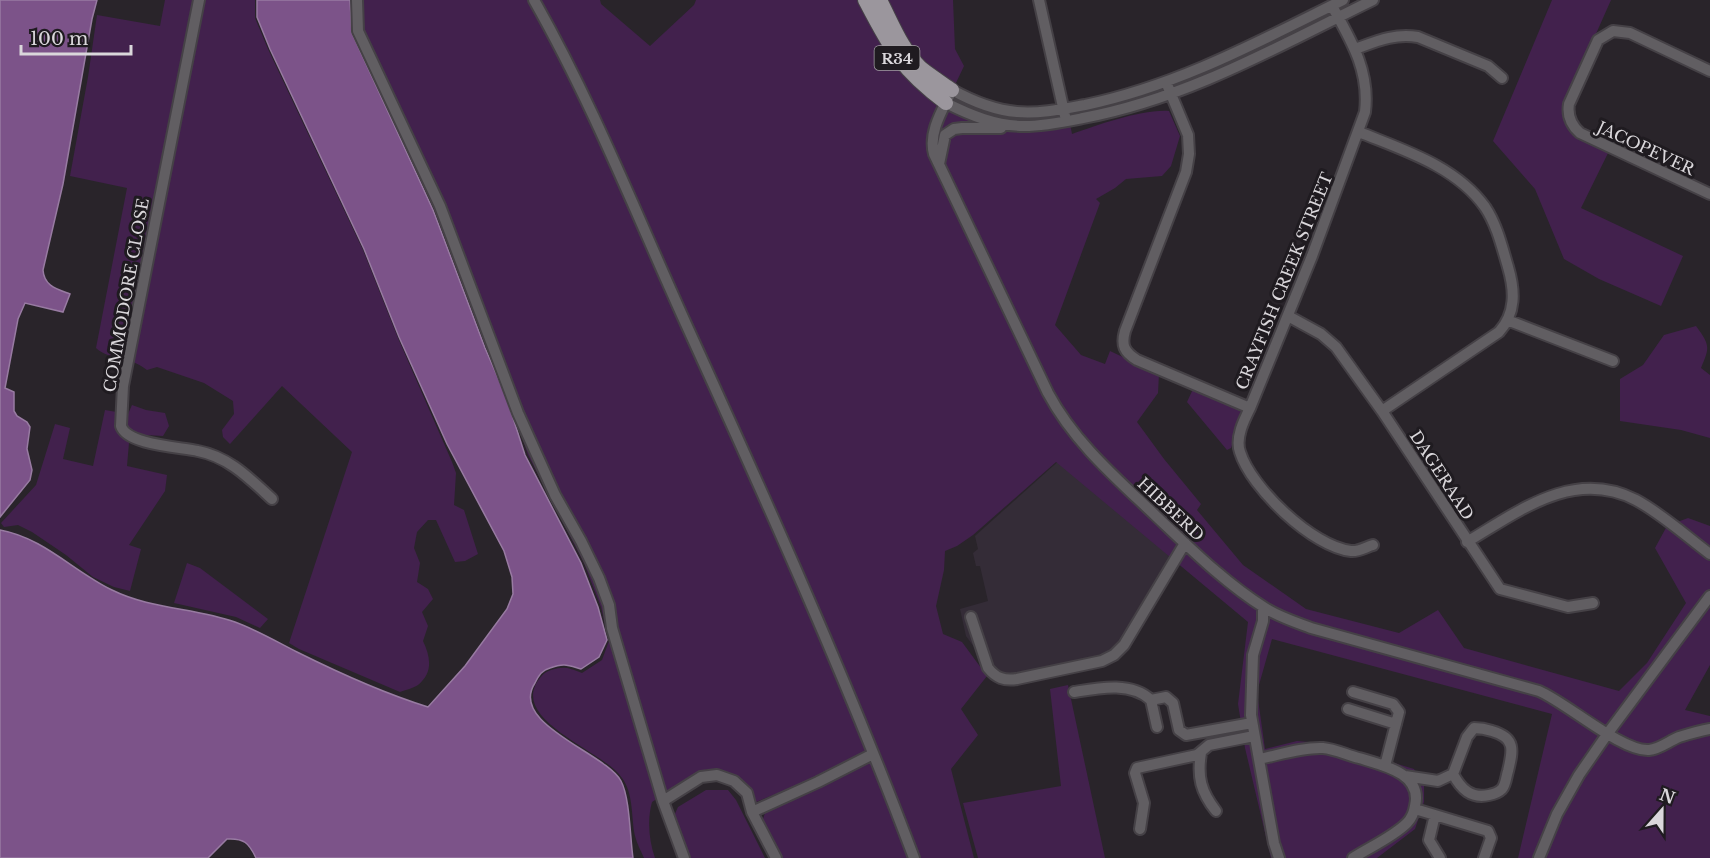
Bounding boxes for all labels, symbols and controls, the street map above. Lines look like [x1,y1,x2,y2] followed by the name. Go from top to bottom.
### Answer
[21,18,130,56] scale bar
[30,28,88,50] text: 100 m
[874,46,920,70] road number: R34
[1592,116,1699,180] street label: JACOPEVER
[1231,169,1337,393] street label: CRAYFISH CREEK STREET
[99,196,153,394] street label: COMMODORE CLOSE
[1406,426,1478,524] street label: DAGERAAD
[1133,473,1209,545] street label: HIBBERD
[1632,780,1692,840] north arrow
[1657,784,1678,808] text: N

